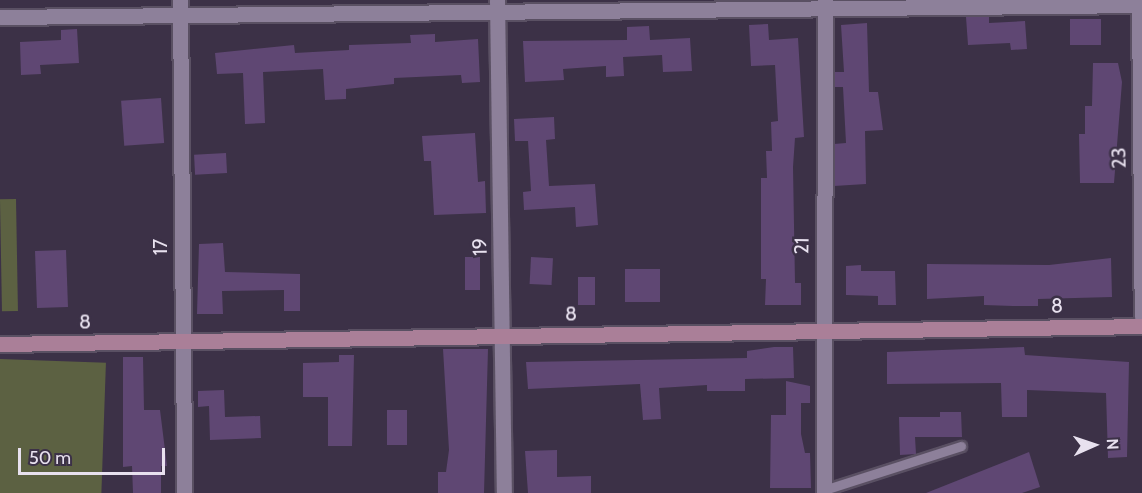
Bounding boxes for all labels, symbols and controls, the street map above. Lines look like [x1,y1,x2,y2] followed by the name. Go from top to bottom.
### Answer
[1107,147,1131,169] street label: 23
[790,237,814,255] street label: 21
[468,238,492,256] street label: 19
[148,239,172,255] street label: 17
[1051,294,1063,318] street label: 8
[565,302,577,326] street label: 8
[79,310,91,334] street label: 8
[1064,415,1124,475] north arrow
[21,436,168,474] scale bar
[1103,438,1122,450] text: N
[29,447,71,469] text: 50 m

